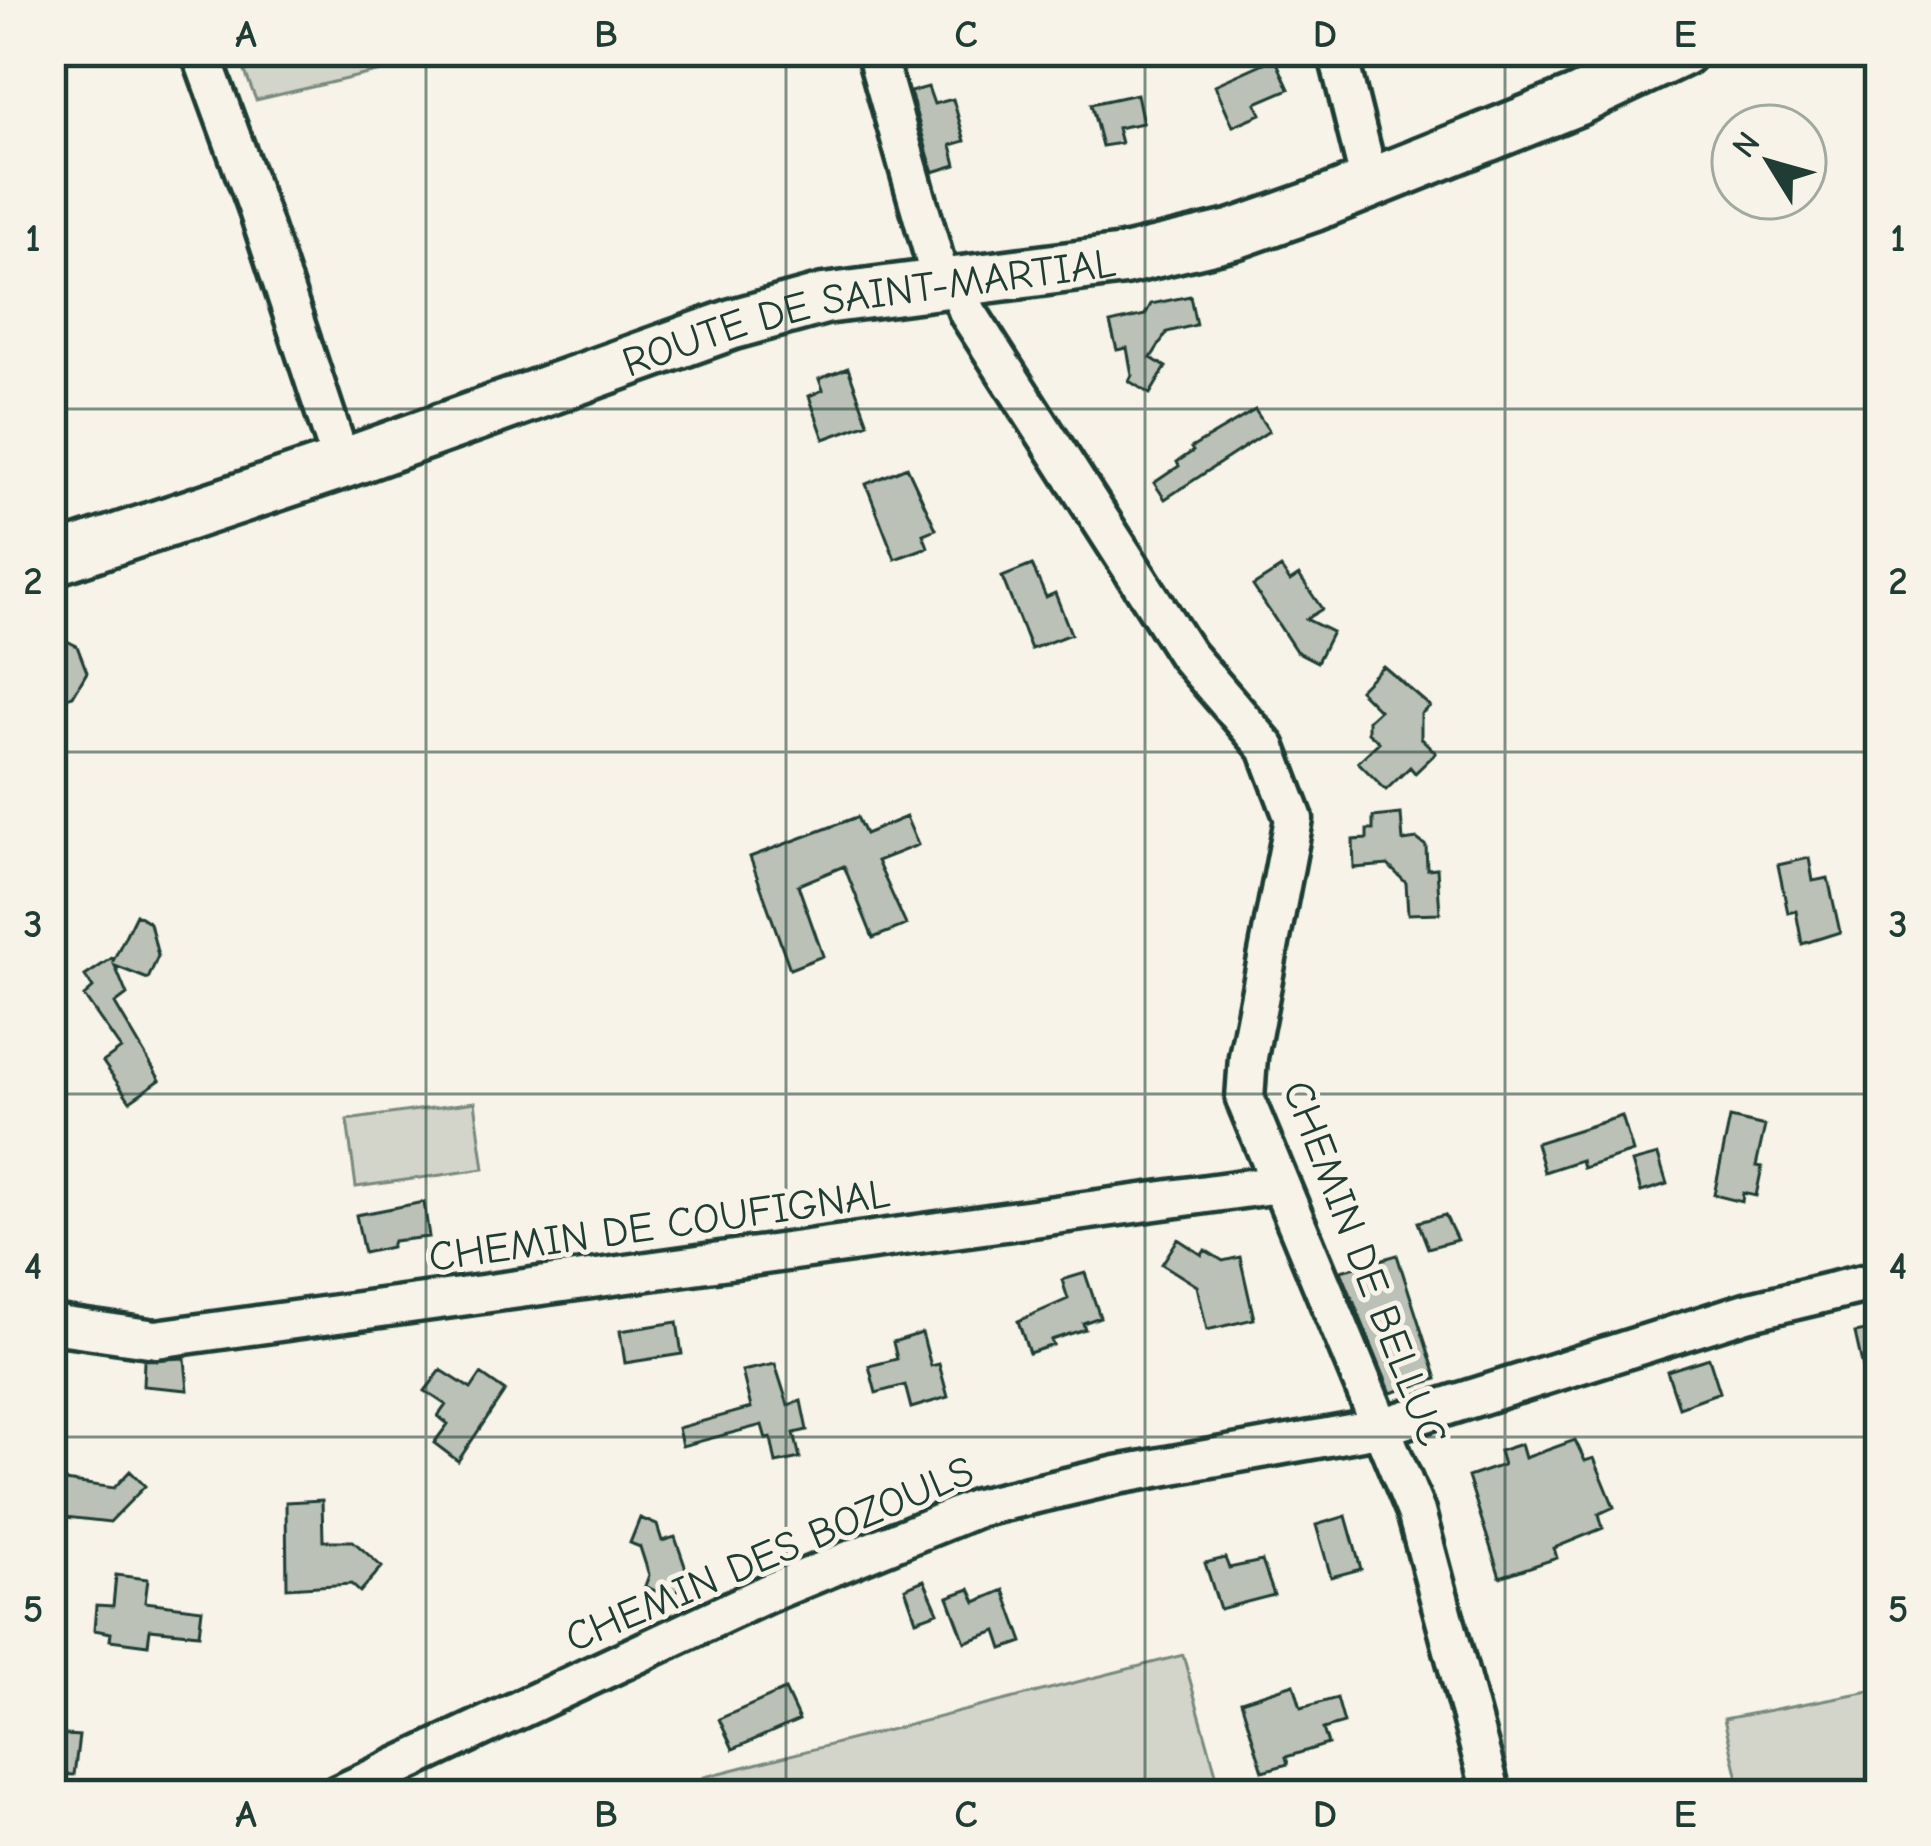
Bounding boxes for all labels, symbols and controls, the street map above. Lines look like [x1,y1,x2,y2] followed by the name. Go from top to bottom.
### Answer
[235,12,257,57] text: A
[594,12,618,57] text: B
[954,12,978,57] text: C
[1313,12,1337,57] text: D
[1673,12,1697,57] text: E
[1709,102,1829,222] north arrow
[1724,125,1767,165] text: N
[25,216,41,261] text: 1
[1890,216,1906,261] text: 1
[616,238,1119,388] street label: ROUTE DE SAINT-MARTIAL
[23,559,43,604] text: 2
[1888,559,1908,604] text: 2
[23,902,43,947] text: 3
[1888,902,1908,947] text: 3
[1272,1074,1457,1453] street label: CHEMIN DE BELLUC
[426,1169,893,1282] street label: CHEMIN DE COUFIGNAL
[24,1244,42,1289] text: 4
[1889,1244,1907,1289] text: 4
[558,1446,981,1663] street label: CHEMIN DES BOZOULS
[23,1587,43,1632] text: 5
[1888,1587,1908,1632] text: 5
[235,1792,257,1837] text: A
[594,1792,618,1837] text: B
[954,1792,978,1837] text: C
[1313,1792,1337,1837] text: D
[1673,1792,1697,1837] text: E

